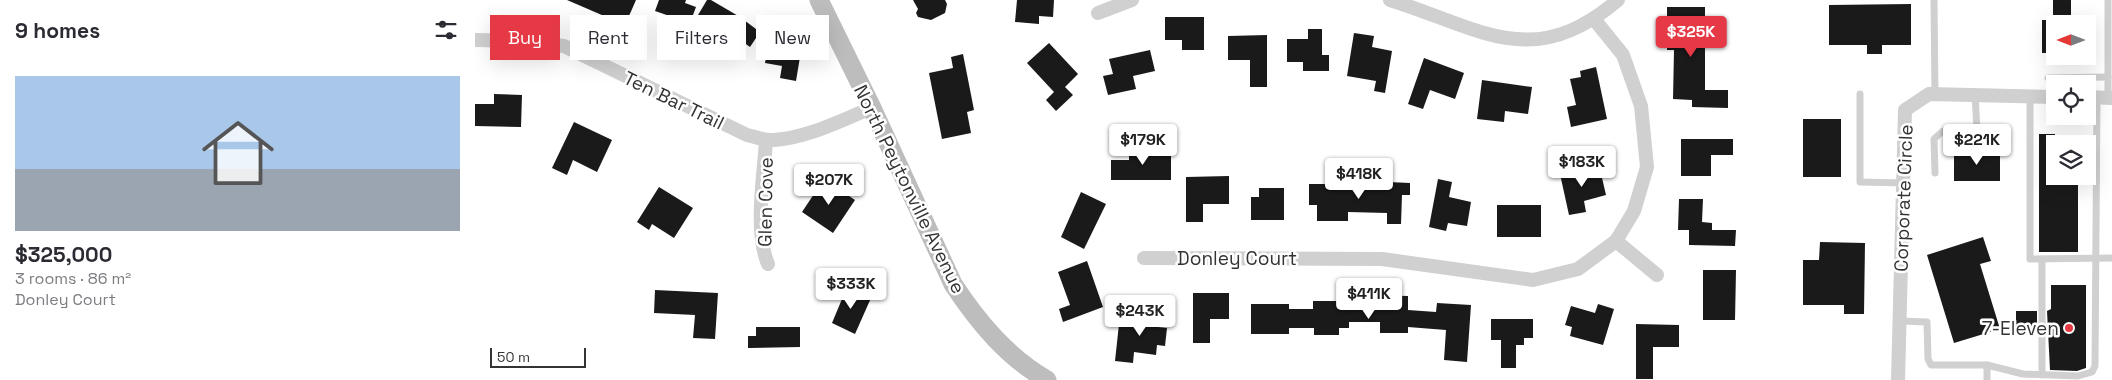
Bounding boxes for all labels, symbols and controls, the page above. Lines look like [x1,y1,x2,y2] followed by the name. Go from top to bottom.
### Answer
[490,15,560,60] chip: Buy
[570,15,647,60] chip: Rent
[657,15,746,60] chip: Filters
[756,15,829,60] chip: New
[1656,15,1726,58] pin: $325K
[2046,15,2096,65] north arrow
[2046,15,2096,185] map controls
[432,16,460,44] icon: filters
[15,17,100,44] text: 9 homes
[1667,21,1715,42] text: $325K
[619,65,728,136] street label: Ten Bar Trail
[2046,75,2096,125] button: locate
[848,81,971,298] street label: North Peytonville Avenue
[193,108,283,198] icon: home
[1108,124,1178,166] pin: $179K
[1888,124,1919,272] street label: Corporate Circle
[1942,124,2012,166] pin: $221K
[1120,129,1166,150] text: $179K
[1954,129,2000,150] text: $221K
[2046,135,2096,185] button: layers
[1547,146,1617,188] pin: $183K
[1559,151,1605,172] text: $183K
[752,157,779,247] street label: Glen Cove
[1324,158,1394,200] pin: $418K
[1336,163,1382,184] text: $418K
[794,164,864,206] pin: $207K
[805,169,853,190] text: $207K
[15,241,112,268] text: $325,000
[1177,246,1297,271] street label: Donley Court
[15,268,131,289] text: 3 rooms · 86 m²
[816,268,886,310] pin: $333K
[827,273,875,294] text: $333K
[1334,278,1404,320] pin: $411K
[1347,283,1391,304] text: $411K
[15,289,116,310] text: Donley Court
[1105,294,1175,337] pin: $243K
[1116,300,1164,321] text: $243K
[1982,316,2059,341] place label: 7-Eleven
[2063,322,2075,334] marker: 7-Eleven
[490,345,586,368] scale bar
[497,348,530,366] text: 50 m

